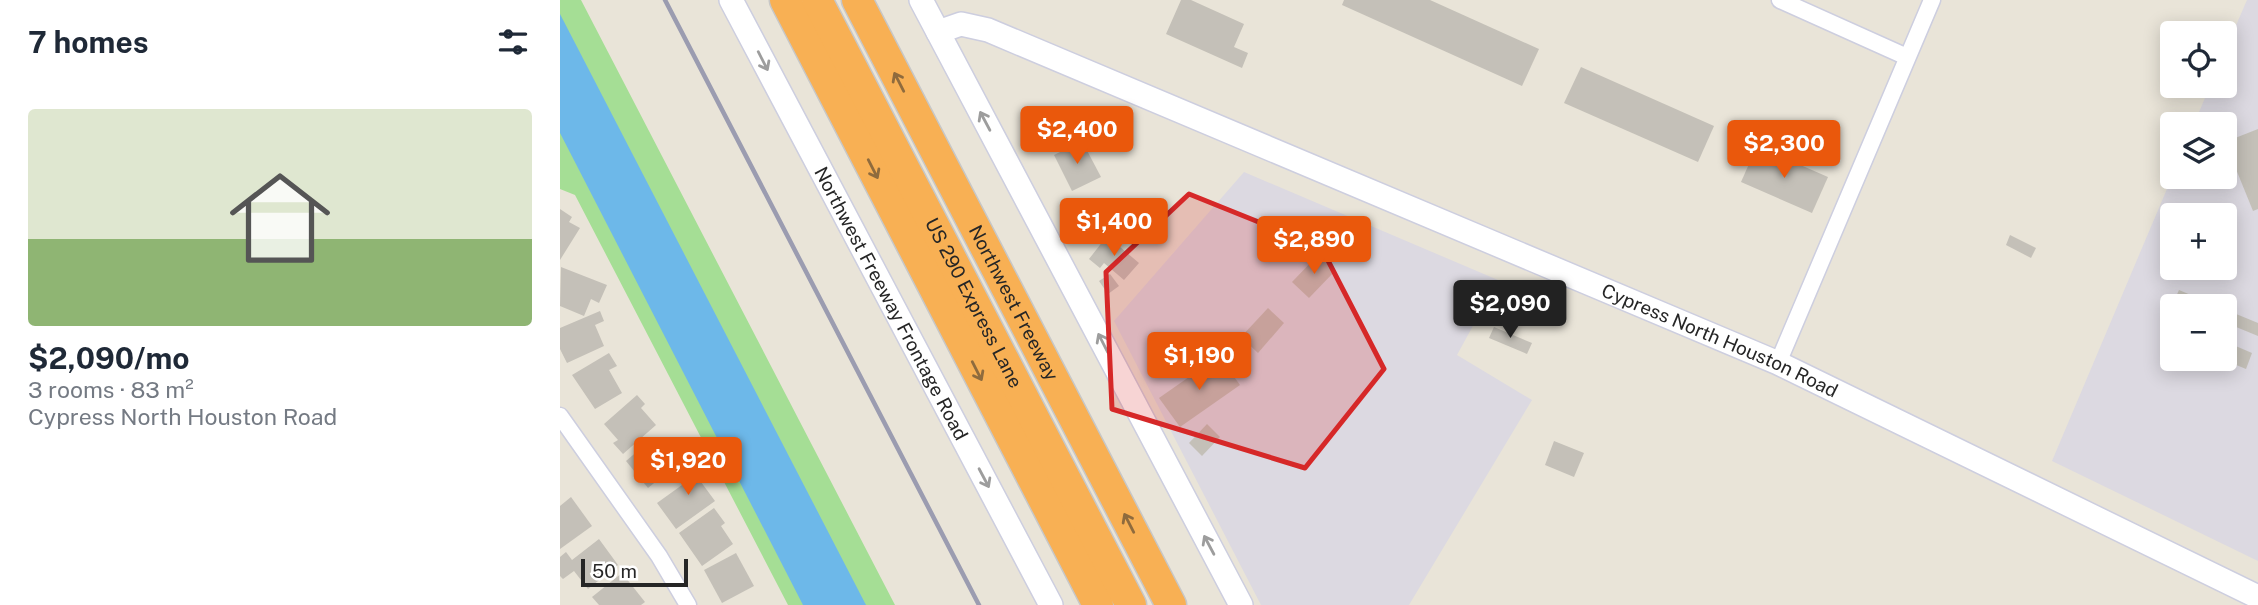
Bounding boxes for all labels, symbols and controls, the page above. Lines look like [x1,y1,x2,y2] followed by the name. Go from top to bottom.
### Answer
[2160,21,2237,371] map controls
[2160,21,2237,98] button: locate
[494,23,532,61] icon: filters
[28,24,149,60] text: 7 homes
[756,50,770,70] one-way arrow
[892,72,906,92] one-way arrow
[1020,106,1134,166] pin: $2,400
[978,111,992,131] one-way arrow
[2160,112,2237,189] button: layers
[1036,115,1118,142] text: $2,400
[1727,120,1841,180] pin: $2,300
[1743,129,1825,156] text: $2,300
[217,155,343,281] icon: home
[866,158,880,179] one-way arrow
[810,163,973,444] street label: Northwest Freeway Frontage Road
[1057,198,1171,258] pin: $1,400
[2160,203,2237,280] button: +
[1076,207,1152,234] text: $1,400
[921,214,1027,391] street label: US 290 Express Lane
[1257,216,1371,276] pin: $2,890
[965,221,1063,384] street label: Northwest Freeway
[1273,225,1355,252] text: $2,890
[1599,279,1842,402] street label: Cypress North Houston Road
[1453,280,1567,340] pin: $2,090
[1469,289,1551,316] text: $2,090
[2160,294,2237,371] button: −
[1142,332,1256,392] pin: $1,190
[1096,333,1110,354] one-way arrow
[28,340,190,376] text: $2,090/mo
[1163,341,1235,368] text: $1,190
[971,360,985,381] one-way arrow
[28,376,194,403] text: 3 rooms · 83 m²
[28,403,337,430] text: Cypress North Houston Road
[631,438,745,497] pin: $1,920
[650,446,726,473] text: $1,920
[978,467,992,488] one-way arrow
[1121,513,1135,533] one-way arrow
[1202,535,1216,555] one-way arrow
[581,556,688,588] scale bar
[592,560,637,582] text: 50 m

